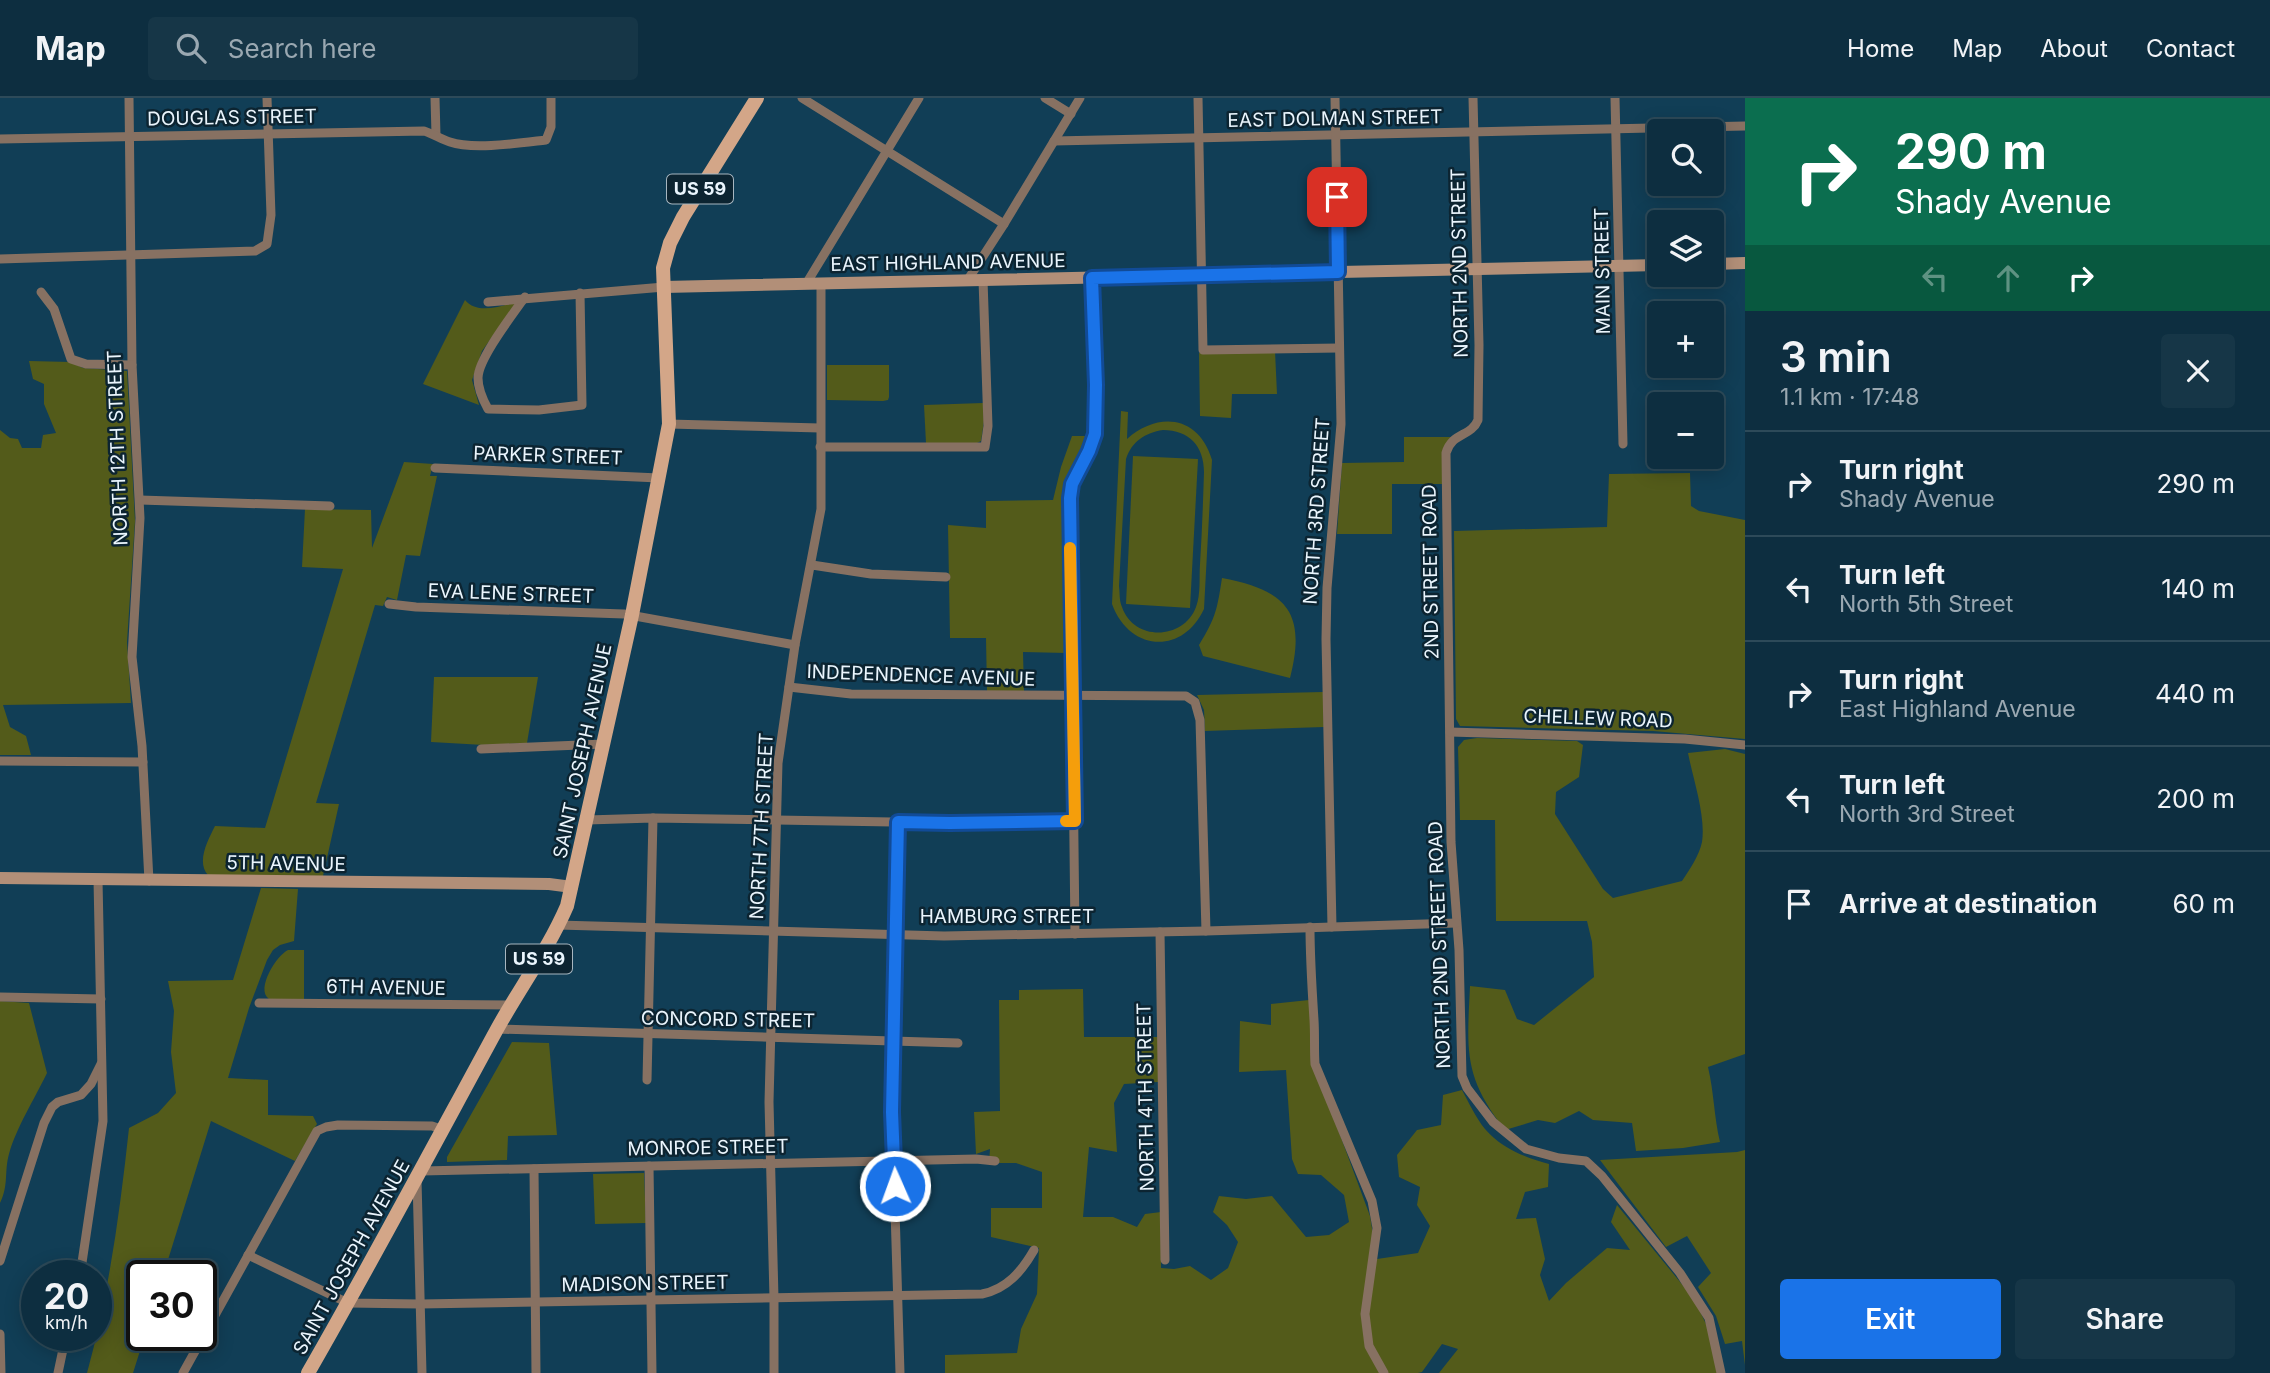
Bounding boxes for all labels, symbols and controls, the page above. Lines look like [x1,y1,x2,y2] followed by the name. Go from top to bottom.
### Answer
[148,17,638,80] search box
[35,28,106,68] text: Map
[172,29,210,67] icon: search
[228,33,376,64] text: Search here
[1847,34,1914,63] text: Home
[1952,34,2002,63] text: Map
[2040,34,2108,63] text: About
[2146,34,2235,63] text: Contact
[147,105,317,130] street label: DOUGLAS STREET
[1227,105,1443,132] street label: EAST DOLMAN STREET
[1647,119,1724,469] map controls
[1647,119,1724,196] button: search
[1895,122,2047,181] text: 290 m
[1780,126,1871,217] icon: right
[1307,167,1367,227] pin
[1446,168,1473,358] street label: NORTH 2ND STREET
[667,174,733,204] road number: US 59
[1318,178,1356,216] icon: arrive
[1895,182,2112,221] text: Shady Avenue
[1590,207,1615,335] street label: MAIN STREET
[1647,210,1724,287] button: layers
[830,249,1066,276] street label: EAST HIGHLAND AVENUE
[1916,259,1954,297] icon: left
[1989,259,2027,297] icon: ahead
[2062,259,2100,297] icon: right
[1647,301,1724,378] button: +
[1780,331,1892,382] text: 3 min
[2161,334,2235,408] button: close
[103,350,132,546] street label: NORTH 12TH STREET
[1780,383,1919,411] text: 1.1 km · 17:48
[1647,392,1724,469] button: −
[1298,417,1335,605] street label: NORTH 3RD STREET
[473,441,623,470] street label: PARKER STREET
[1839,454,1964,485] text: Turn right
[1780,465,1818,503] icon: right
[2157,468,2235,499] text: 290 m
[1417,484,1444,660] street label: 2ND STREET ROAD
[1839,485,1995,513] text: Shady Avenue
[1839,559,1945,590] text: Turn left
[1780,570,1818,608] icon: left
[2161,573,2235,604] text: 140 m
[427,579,595,608] street label: EVA LENE STREET
[1839,590,2013,618] text: North 5th Street
[548,642,617,861] street label: SAINT JOSEPH AVENUE
[806,660,1036,691] street label: INDEPENDENCE AVENUE
[1839,664,1964,695] text: Turn right
[1780,675,1818,713] icon: right
[2155,678,2235,709] text: 440 m
[1839,695,2076,723] text: East Highland Avenue
[1523,704,1673,733] street label: CHELLEW ROAD
[745,732,778,920] street label: NORTH 7TH STREET
[1839,769,1945,800] text: Turn left
[1780,780,1818,818] icon: left
[2156,783,2235,814] text: 200 m
[1839,800,2015,828] text: North 3rd Street
[1424,821,1455,1069] street label: NORTH 2ND STREET ROAD
[226,851,346,876] street label: 5TH AVENUE
[1780,885,1818,923] icon: arrive
[1839,888,2098,919] text: Arrive at destination
[2172,888,2235,919] text: 60 m
[920,905,1094,928] street label: HAMBURG STREET
[506,944,572,974] road number: US 59
[326,975,446,1000] street label: 6TH AVENUE
[1132,1003,1159,1191] street label: NORTH 4TH STREET
[641,1006,815,1033] street label: CONCORD STREET
[627,1135,789,1160] street label: MONROE STREET
[858,1149,932,1223] position arrow
[288,1156,415,1359] street label: SAINT JOSEPH AVENUE
[126,1260,217,1351] speed limit sign: 30
[561,1271,729,1296] street label: MADISON STREET
[44,1275,89,1317] text: 20
[1780,1279,2001,1359] button: Exit
[2015,1279,2235,1359] button: Share
[45,1312,88,1333] text: km/h

